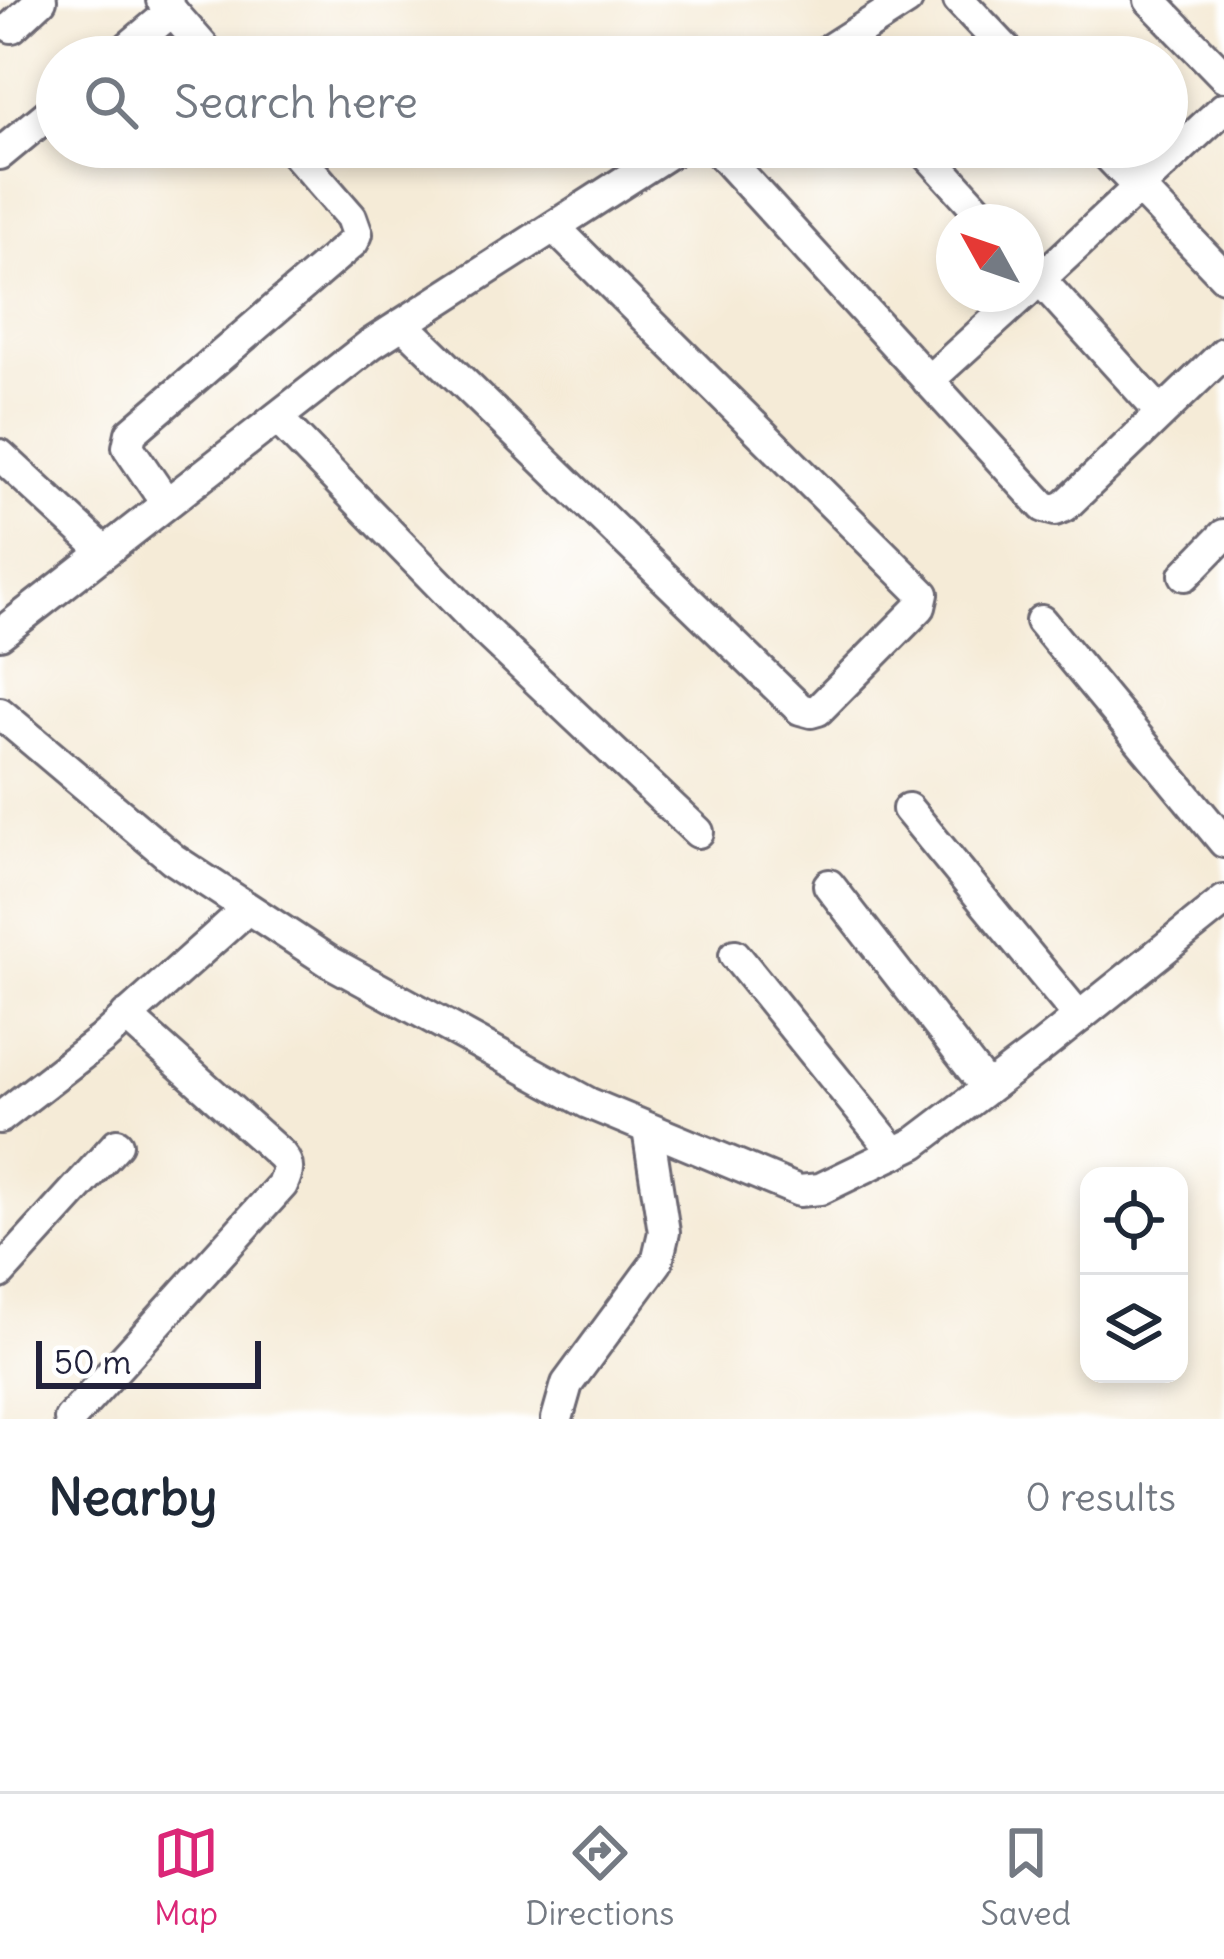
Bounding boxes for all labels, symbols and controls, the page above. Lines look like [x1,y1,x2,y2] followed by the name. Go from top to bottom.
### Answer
[36,36,1188,168] search box
[78,69,144,135] icon: search
[174,74,418,130] text: Search here
[936,204,1044,312] north arrow
[1080,1167,1188,1383] map controls
[1080,1167,1188,1275] button: locate
[1080,1275,1188,1383] button: layers
[36,1335,261,1388] scale bar
[54,1341,131,1383] text: 50 m
[48,1465,217,1529] text: Nearby
[1025,1473,1176,1522] text: 0 results
[153,1820,219,1934] tab: Map
[525,1820,674,1934] tab: Directions
[981,1820,1071,1934] tab: Saved

